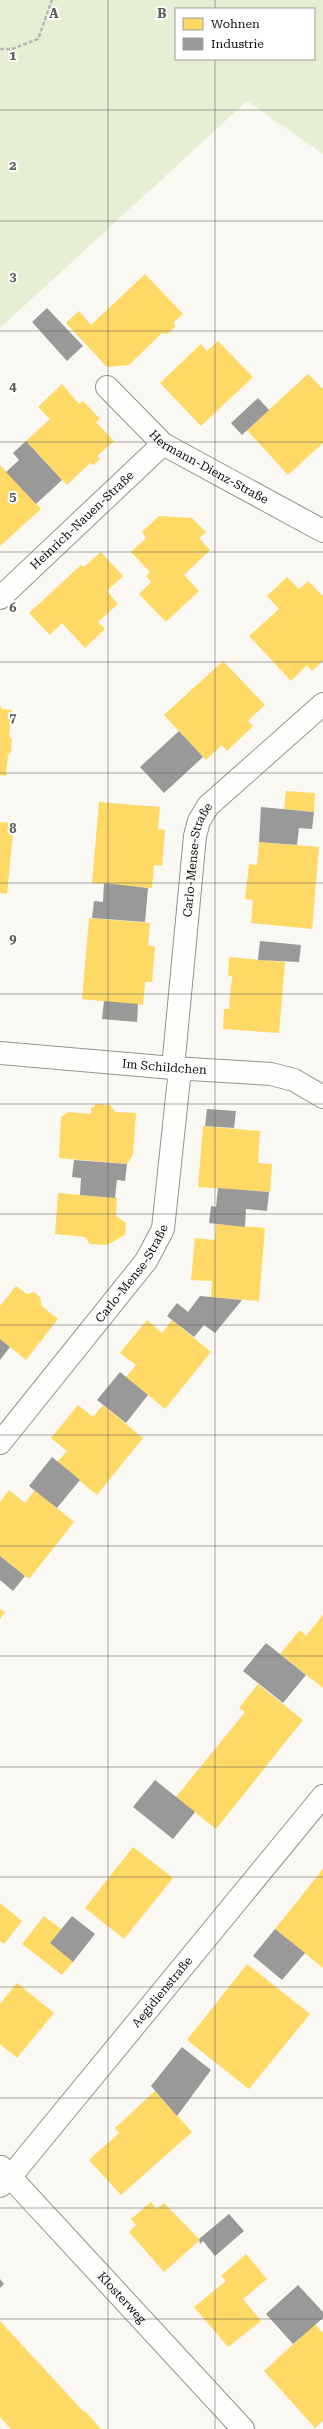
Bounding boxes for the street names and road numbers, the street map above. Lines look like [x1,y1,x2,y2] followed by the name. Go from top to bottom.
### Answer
[146,427,271,507] street label: Hermann-Dienz-Straße
[28,468,137,573] street label: Heinrich-Nauen-Straße
[180,800,215,918] street label: Carlo-Mense-Straße
[122,1057,207,1077] street label: Im Schildchen
[92,1224,170,1325] street label: Carlo-Mense-Straße
[129,1954,195,2030] street label: Aegidienstraße
[95,2269,149,2326] street label: Klosterweg

